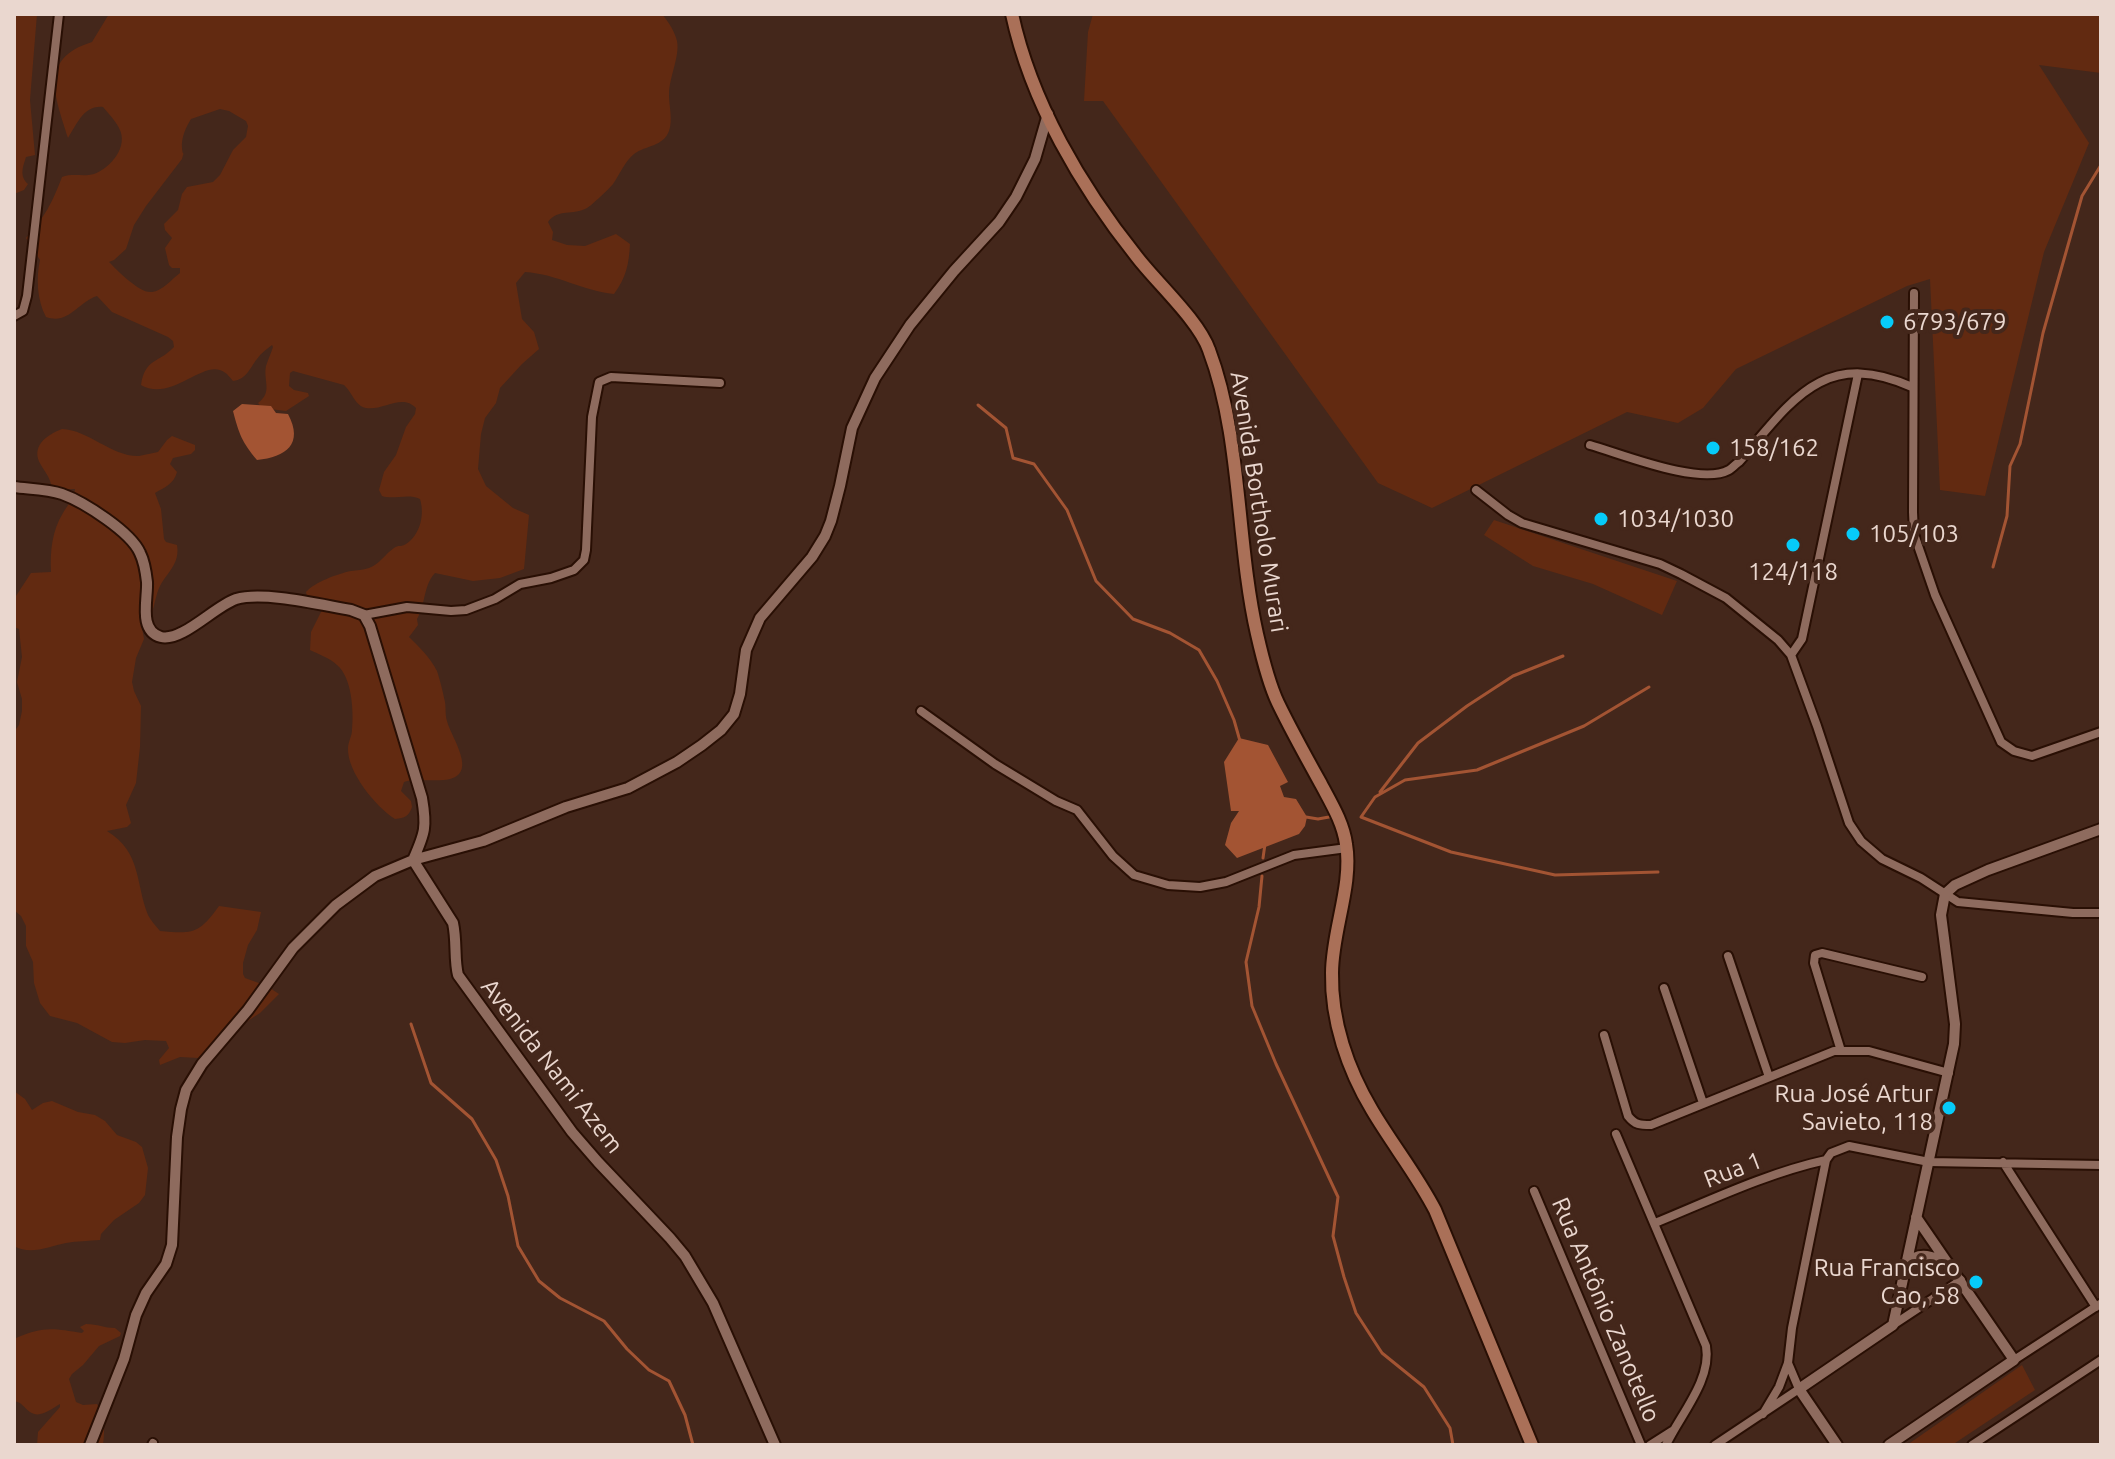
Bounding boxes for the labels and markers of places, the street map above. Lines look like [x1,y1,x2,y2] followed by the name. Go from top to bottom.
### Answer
[1903,308,2007,336] place label: 6793/679
[1878,313,1896,331] marker: 6793/679
[1729,434,1819,462] place label: 158/162
[1704,439,1722,457] marker: 158/162
[1617,505,1734,533] place label: 1034/1030
[1592,510,1610,528] marker: 1034/1030
[1869,520,1959,548] place label: 105/103
[1844,525,1862,543] marker: 105/103
[1784,536,1802,554] marker: 124/118
[1748,558,1838,586] place label: 124/118
[1775,1080,1933,1136] place label: Rua José Artur Savieto, 118
[1940,1099,1958,1117] marker: Rua José Artur Savieto, 118
[1814,1254,1960,1310] place label: Rua Francisco Cao, 58
[1967,1273,1985,1291] marker: Rua Francisco Cao, 58

